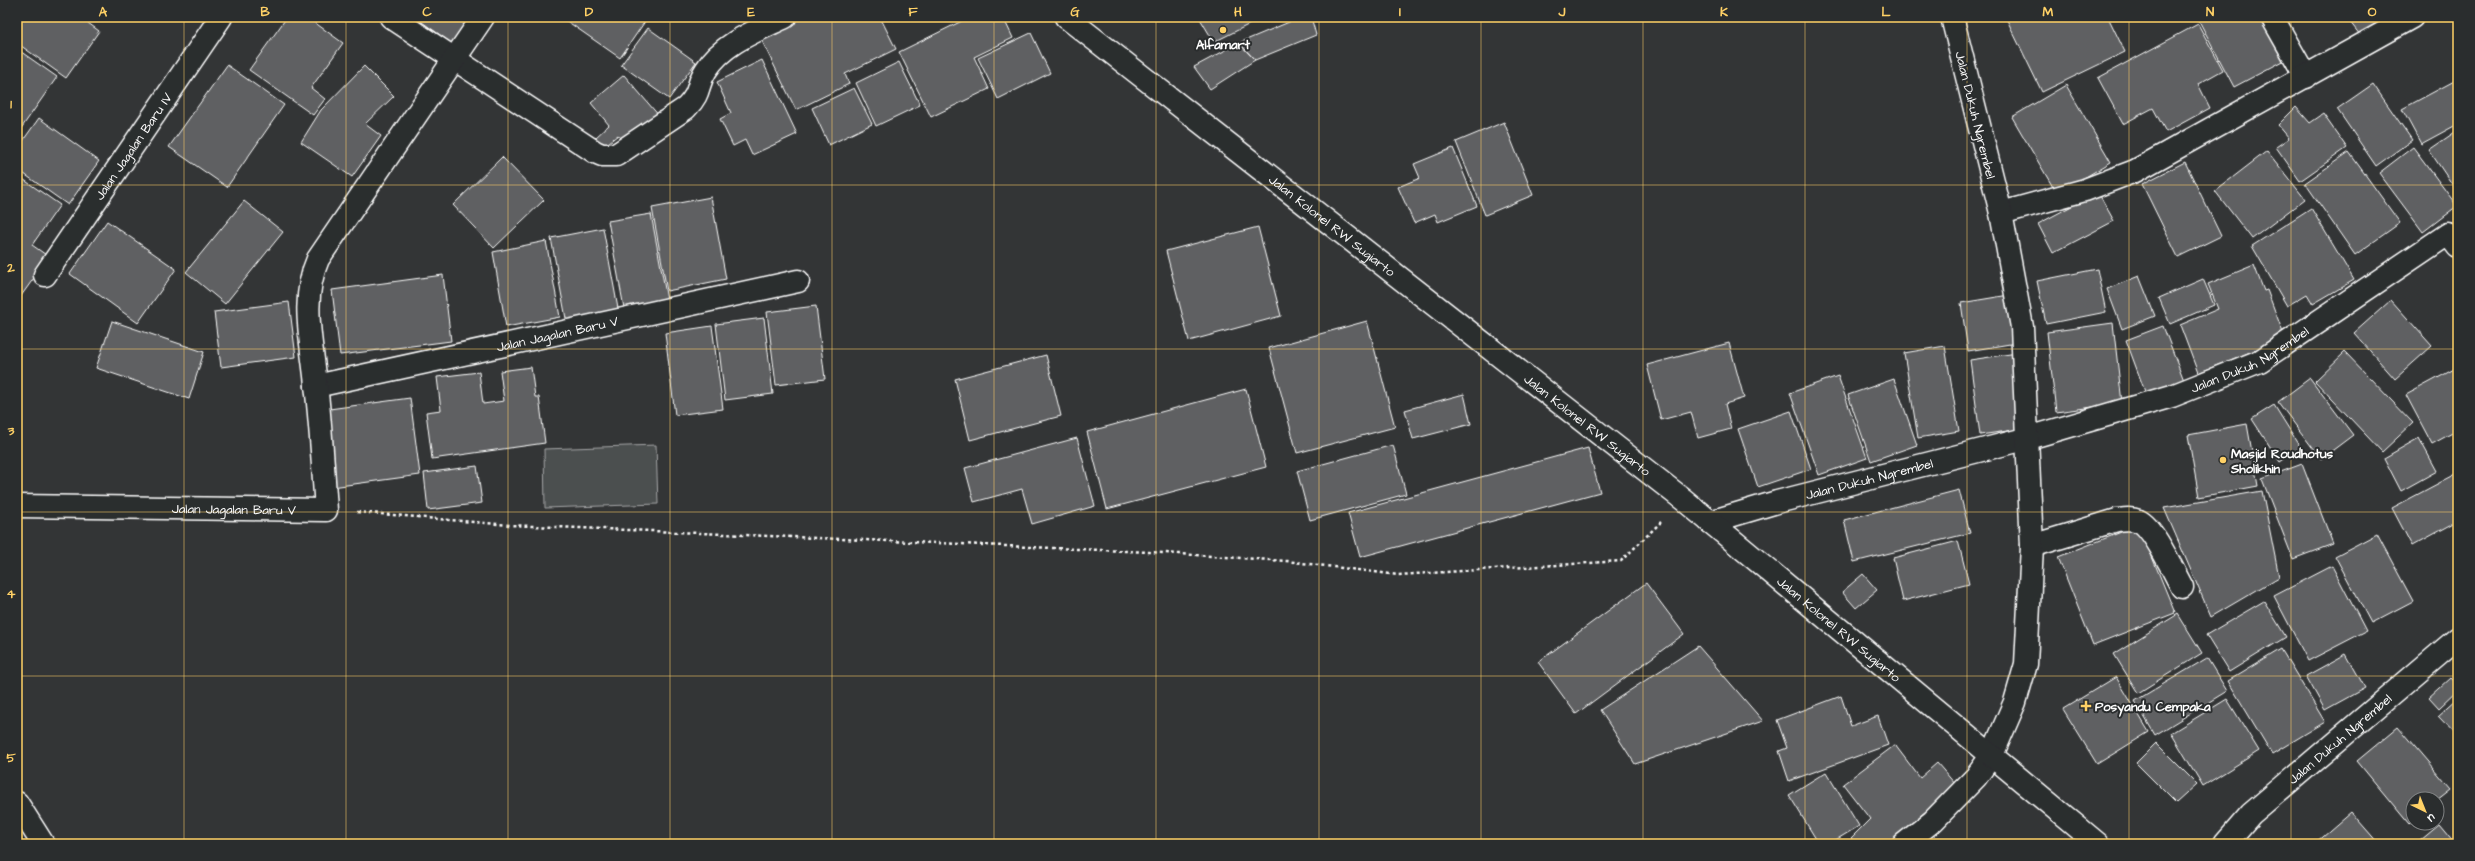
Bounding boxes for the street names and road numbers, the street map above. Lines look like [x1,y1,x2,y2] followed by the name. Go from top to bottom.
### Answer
[1950,50,2000,181] street label: Jalan Dukuh Ngrembel
[91,90,177,204] street label: Jalan Jagalan Baru IV
[1265,171,1399,281] street label: Jalan Kolonel RW Sugiarto
[495,312,620,356] street label: Jalan Jagalan Baru V
[2188,323,2313,398] street label: Jalan Dukuh Ngrembel
[1520,370,1655,481] street label: Jalan Kolonel RW Sugiarto
[1804,455,1935,504] street label: Jalan Dukuh Ngrembel
[172,500,296,520] street label: Jalan Jagalan Baru V
[1773,573,1905,687] street label: Jalan Kolonel RW Sugiarto
[2285,690,2396,789] street label: Jalan Dukuh Ngrembel

